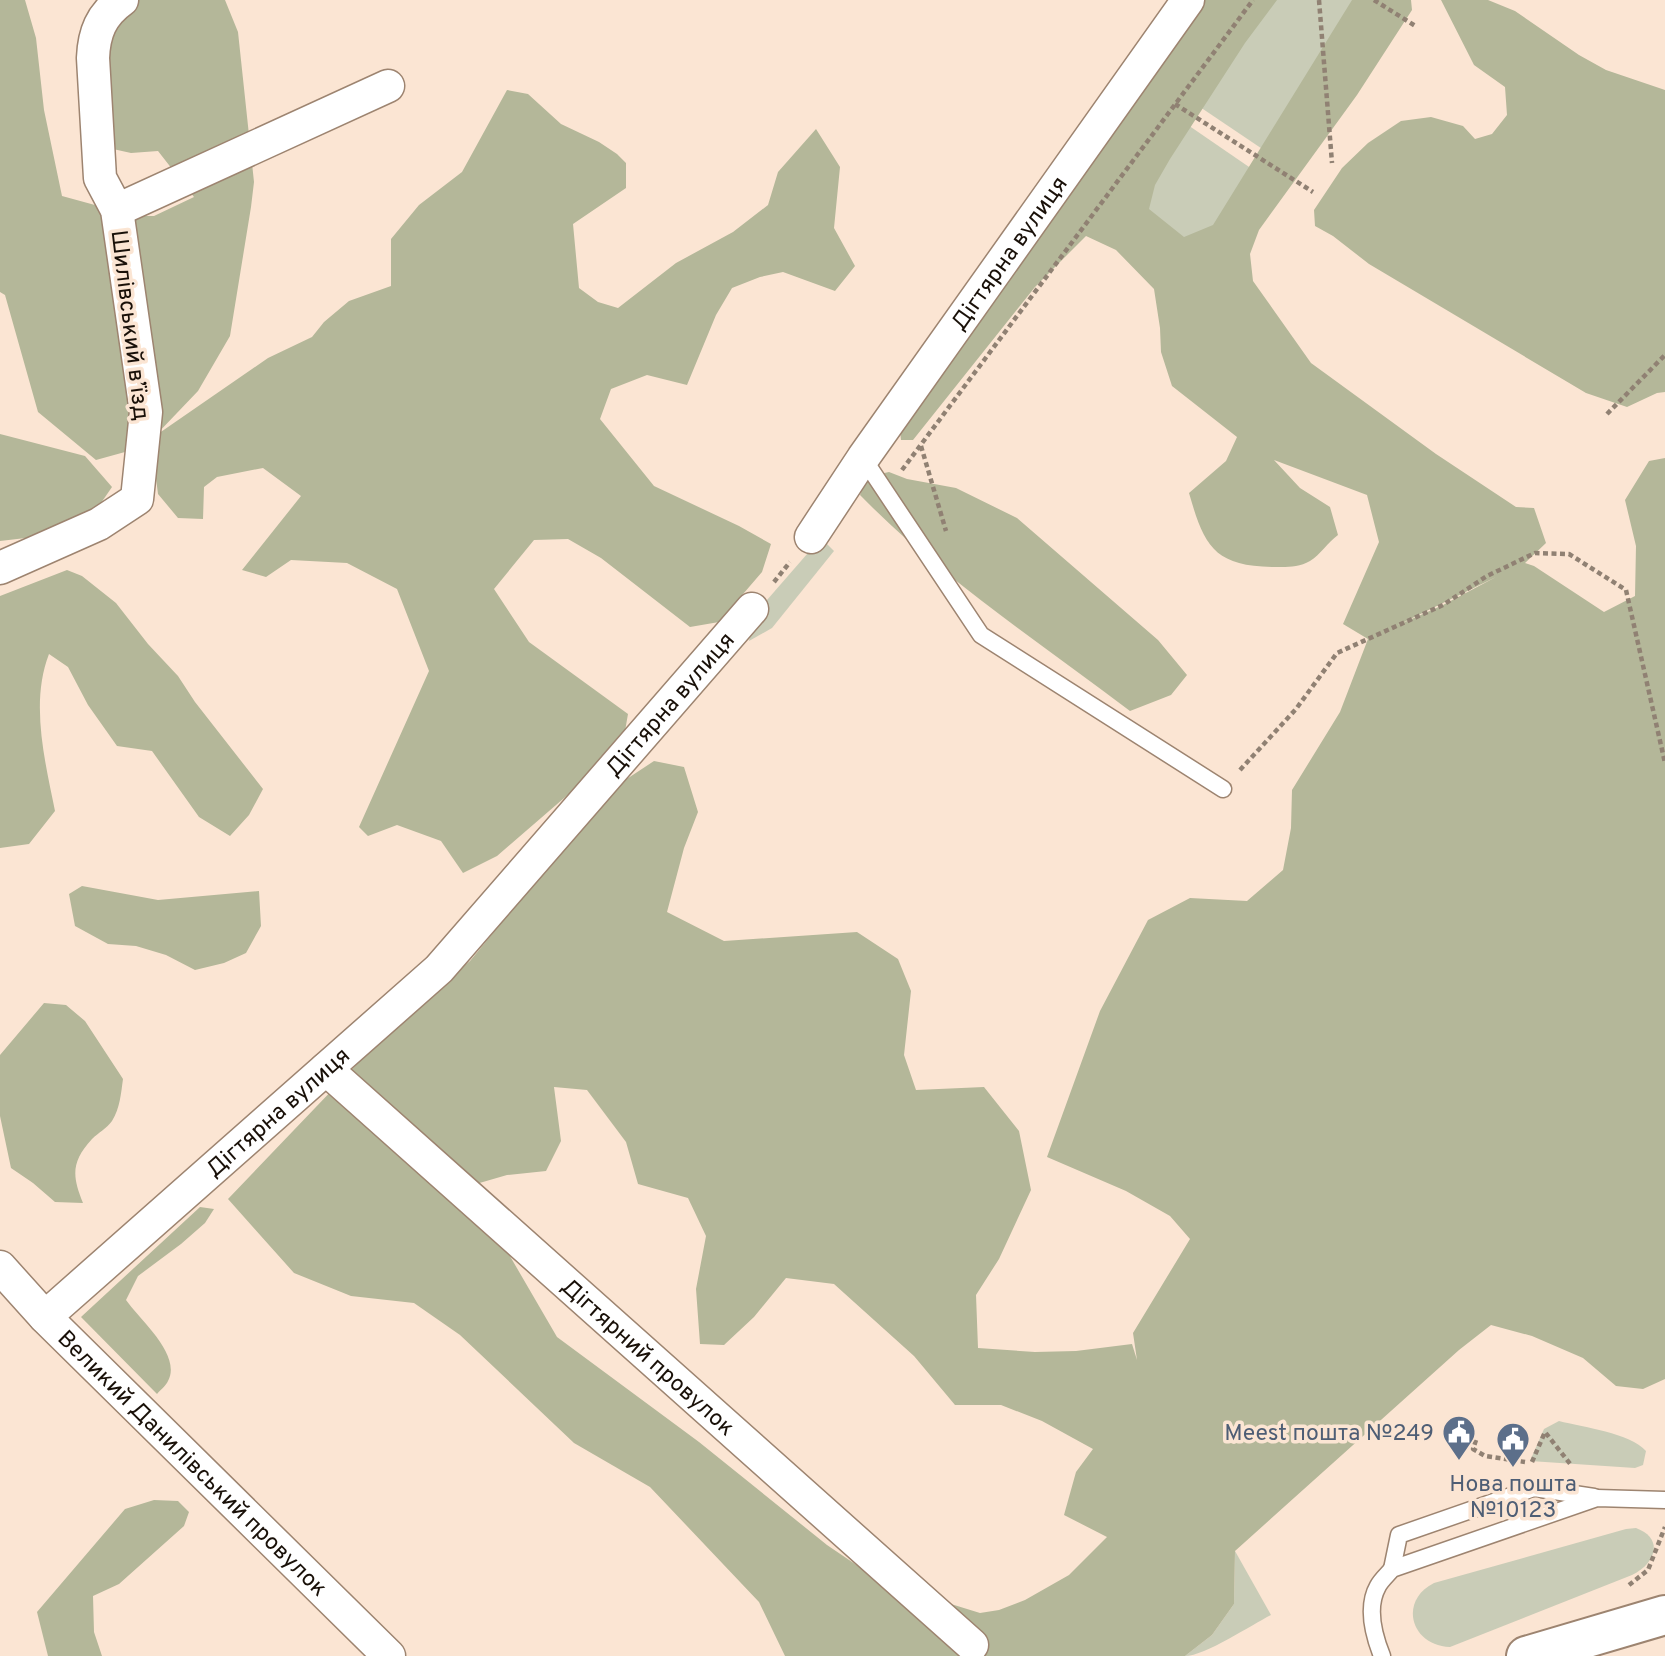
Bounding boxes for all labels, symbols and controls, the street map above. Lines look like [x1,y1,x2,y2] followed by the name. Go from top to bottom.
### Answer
[946,171,1075,337] street label: Дігтярна вулиця
[102,228,155,422] street label: Шилівський в’їзд
[600,627,742,784] street label: Дігтярна вулиця
[201,1042,357,1185] street label: Дігтярна вулиця
[554,1273,740,1443] street label: Дігтярний провулок
[50,1325,332,1604] street label: Великий Данилівський провулок
[1440,1413,1478,1462] public building icon: Meest пошта №249
[1224,1420,1434,1449] place label: Meest пошта №249
[1494,1420,1532,1469] public building icon: Нова пошта №10123
[1449,1471,1577,1526] place label: Нова пошта №10123

